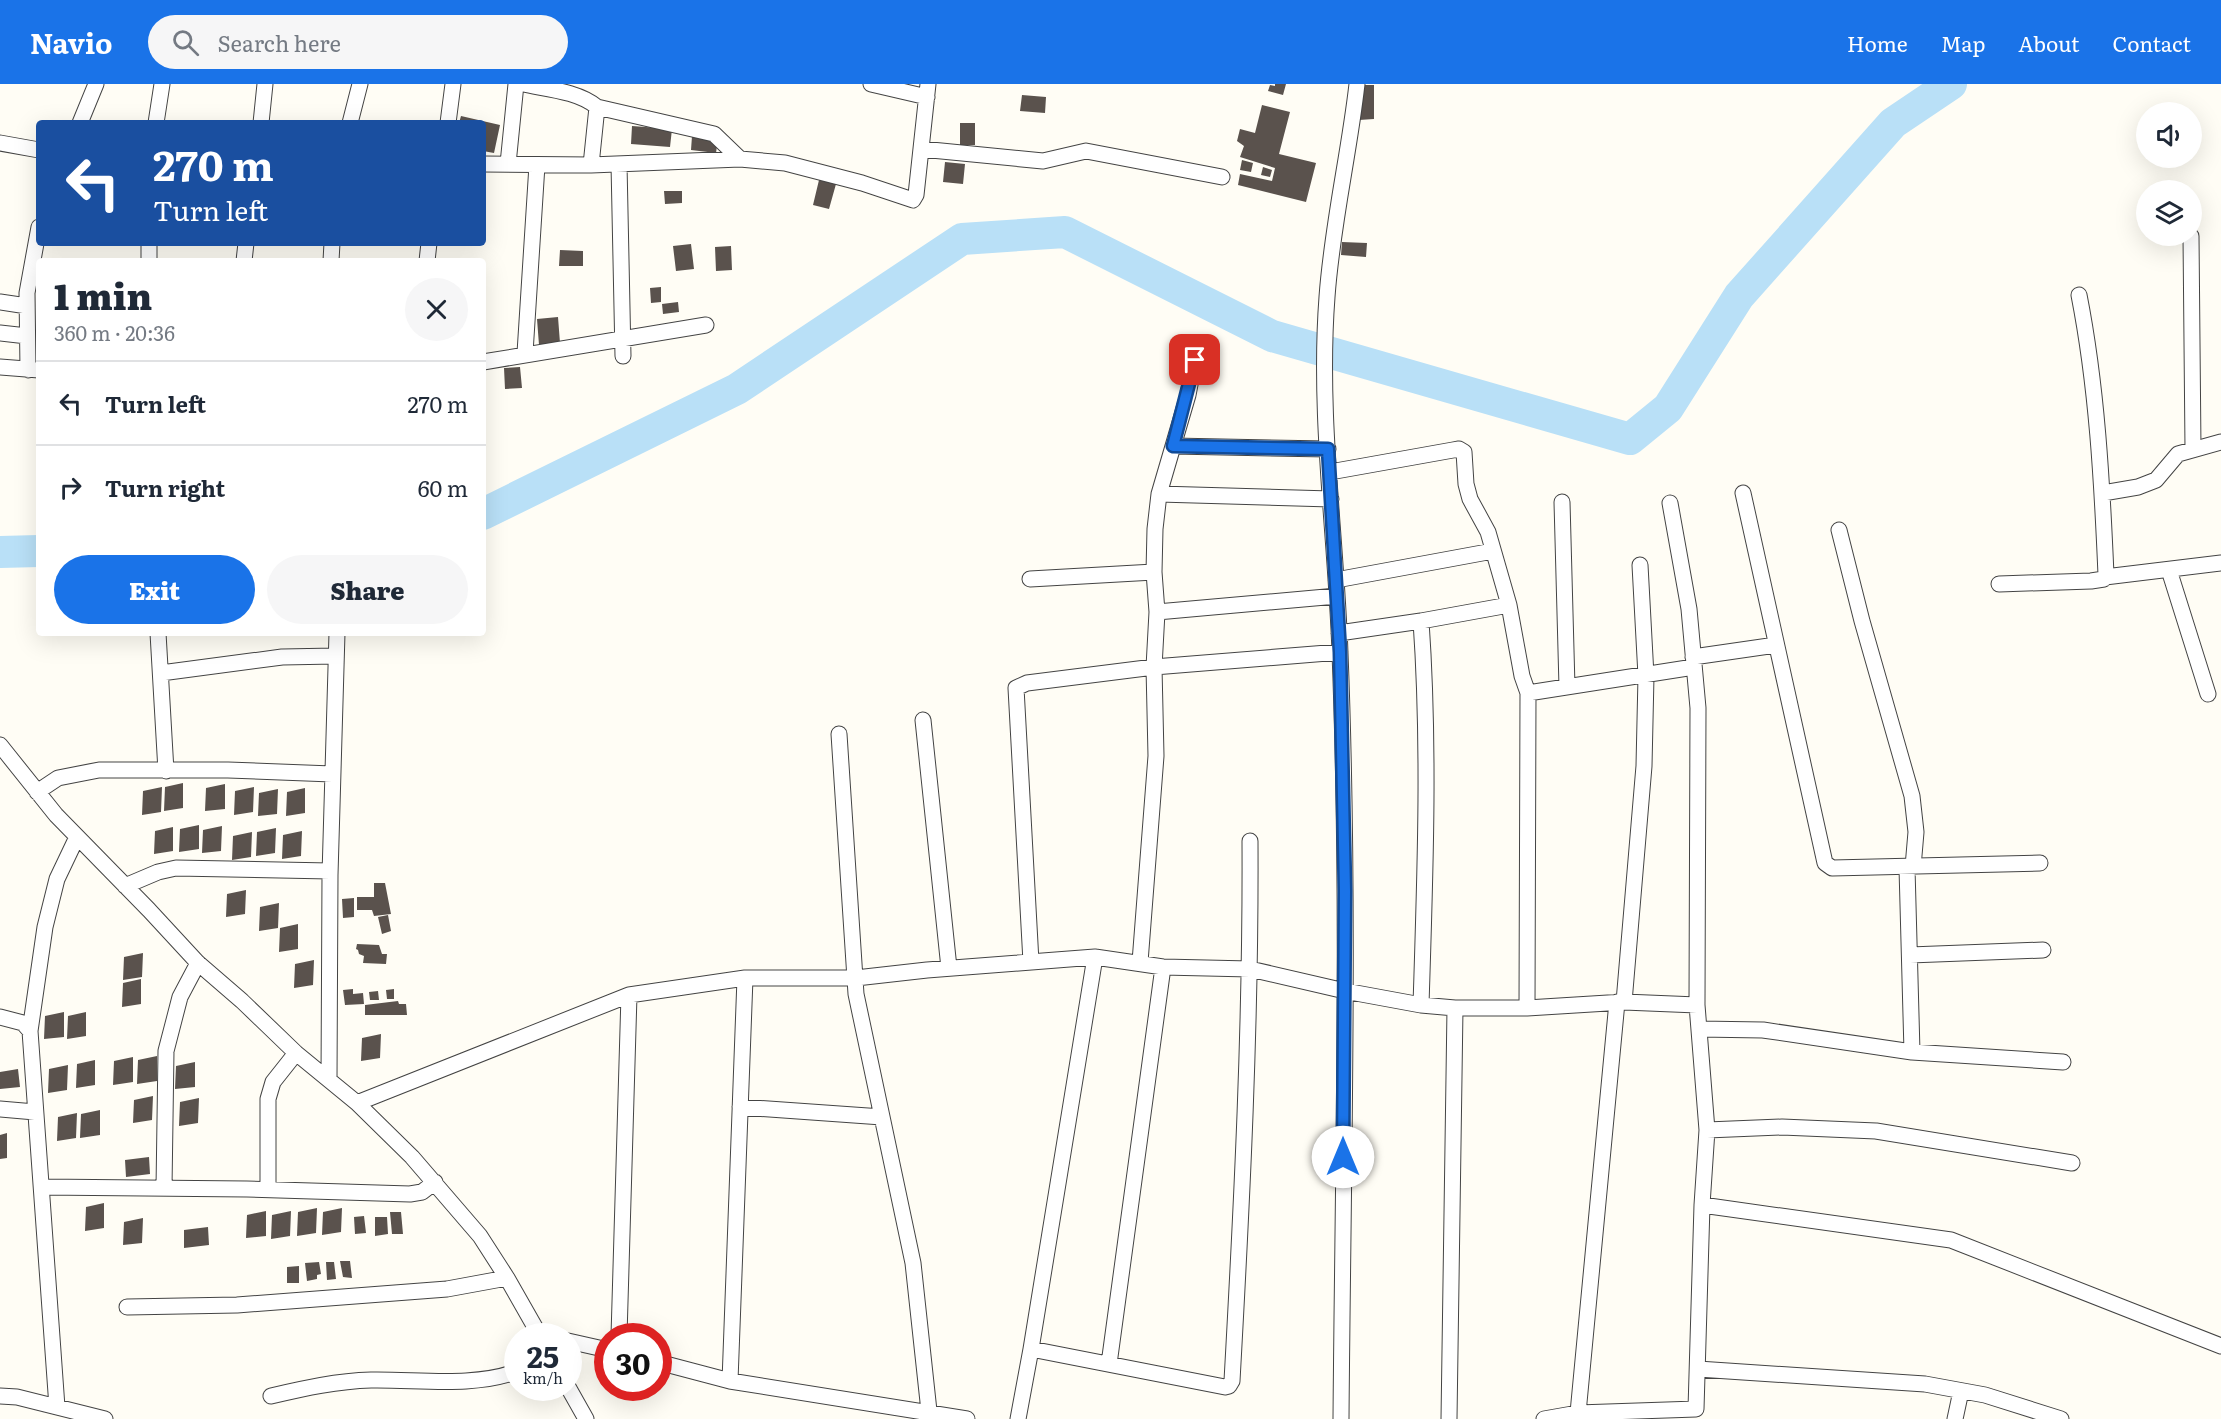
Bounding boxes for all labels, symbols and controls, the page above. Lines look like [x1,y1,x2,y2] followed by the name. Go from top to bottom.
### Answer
[148,15,568,69] search box
[30,21,112,63] text: Navio
[169,26,202,59] icon: search
[217,26,341,59] text: Search here
[1847,27,1908,58] text: Home
[1941,27,1985,58] text: Map
[2018,27,2080,58] text: About
[2113,27,2191,58] text: Contact
[2136,102,2202,246] map controls
[2136,102,2202,168] button: sound
[153,132,274,194] text: 270 m
[54,144,132,222] icon: left
[2136,180,2202,246] button: layers
[153,189,268,229] text: Turn left
[54,268,152,321] text: 1 min
[405,278,468,341] button: close
[54,317,175,347] text: 360 m · 20:36
[1169,334,1220,385] pin
[1178,343,1211,376] icon: arrive
[54,387,87,420] icon: left
[105,387,206,420] text: Turn left
[407,387,468,420] text: 270 m
[54,471,87,504] icon: right
[105,471,225,504] text: Turn right
[418,471,468,504] text: 60 m
[54,555,255,624] button: Exit
[267,555,468,624] button: Share
[1311,1125,1375,1189] position arrow
[594,1323,672,1401] speed limit sign: 30
[527,1333,559,1377] text: 25
[523,1366,563,1389] text: km/h

